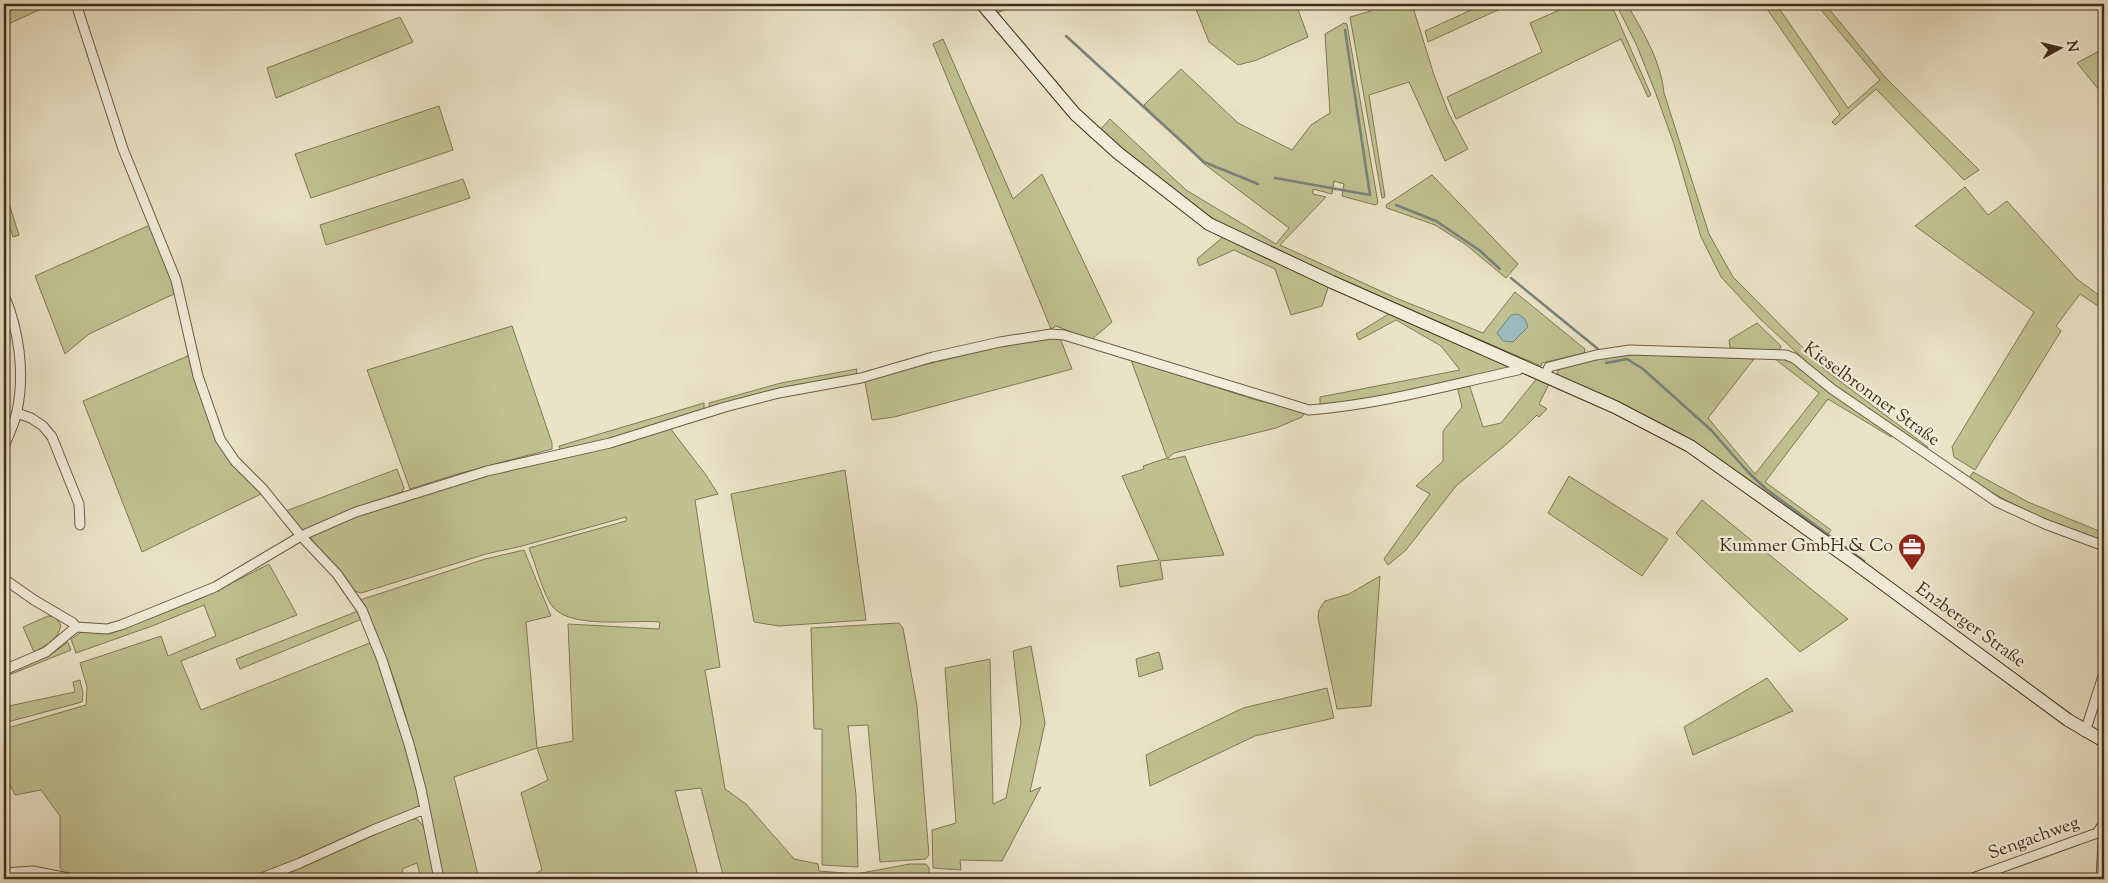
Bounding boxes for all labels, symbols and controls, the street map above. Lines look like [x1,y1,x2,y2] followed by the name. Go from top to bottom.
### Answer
[2036,22,2086,72] north arrow
[2060,40,2082,53] text: N
[1797,336,1945,454] street label: Kieselbronner Straße
[1897,532,1927,571] office icon: Kummer GmbH & Co
[1720,534,1893,560] place label: Kummer GmbH & Co
[1910,577,2030,675] street label: Enzberger Straße
[1985,810,2083,867] street label: Sengachweg

